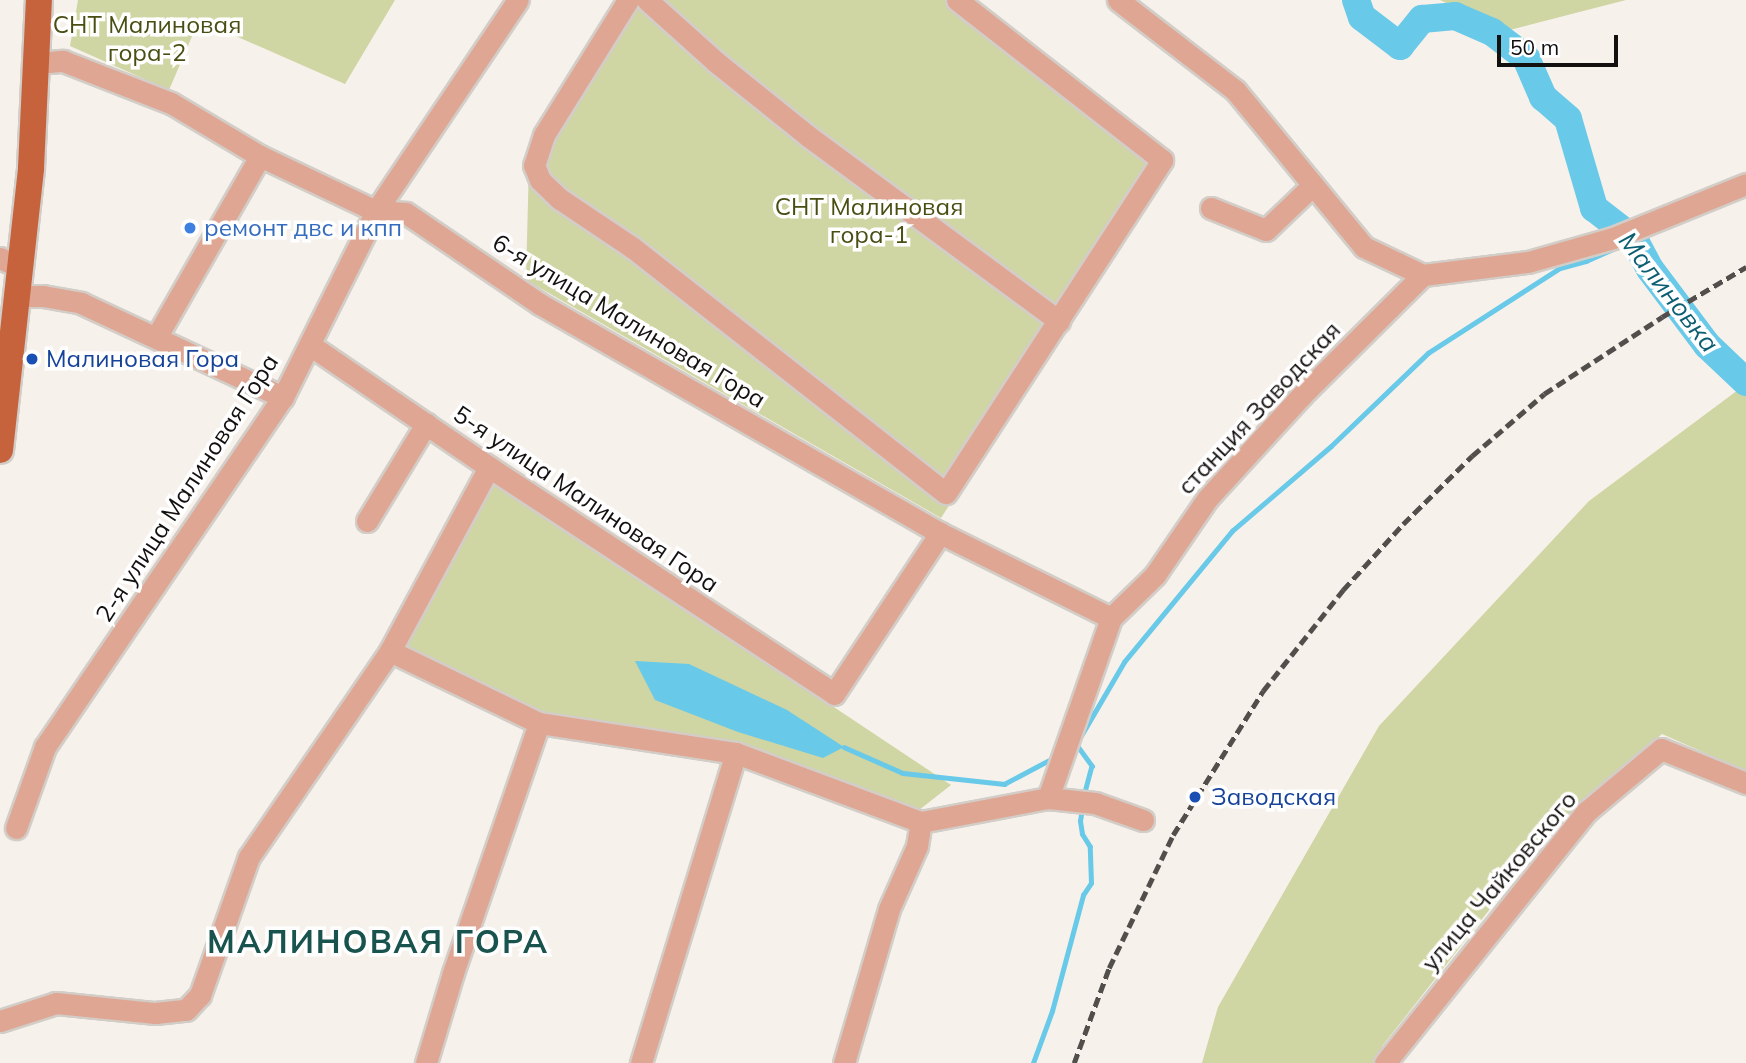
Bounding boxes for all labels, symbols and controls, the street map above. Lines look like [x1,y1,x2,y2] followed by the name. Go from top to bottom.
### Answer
[53,11,241,67] park label: СНТ Малиновая гора-2
[1501,21,1622,65] scale bar
[1510,34,1559,60] text: 50 m
[775,193,963,249] park label: СНТ Малиновая гора-1
[204,214,402,242] place label: ремонт двс и кпп
[182,220,198,236] marker: ремонт двс и кпп
[1612,226,1726,358] water label: Малиновка
[487,228,771,414] street label: 6-я улица Малиновая Гора
[1172,316,1346,500] street label: станция Заводская
[46,345,239,373] place label: Малиновая Гора
[90,349,284,627] street label: 2-я улица Малиновая Гора
[24,351,40,367] marker: Малиновая Гора
[448,399,724,599] street label: 5-я улица Малиновая Гора
[1211,783,1336,811] place label: Заводская
[1415,785,1583,977] street label: улица Чайковского
[1185,787,1205,807] marker: Заводская
[209,922,547,960] district label: МАЛИНОВАЯ ГОРА

